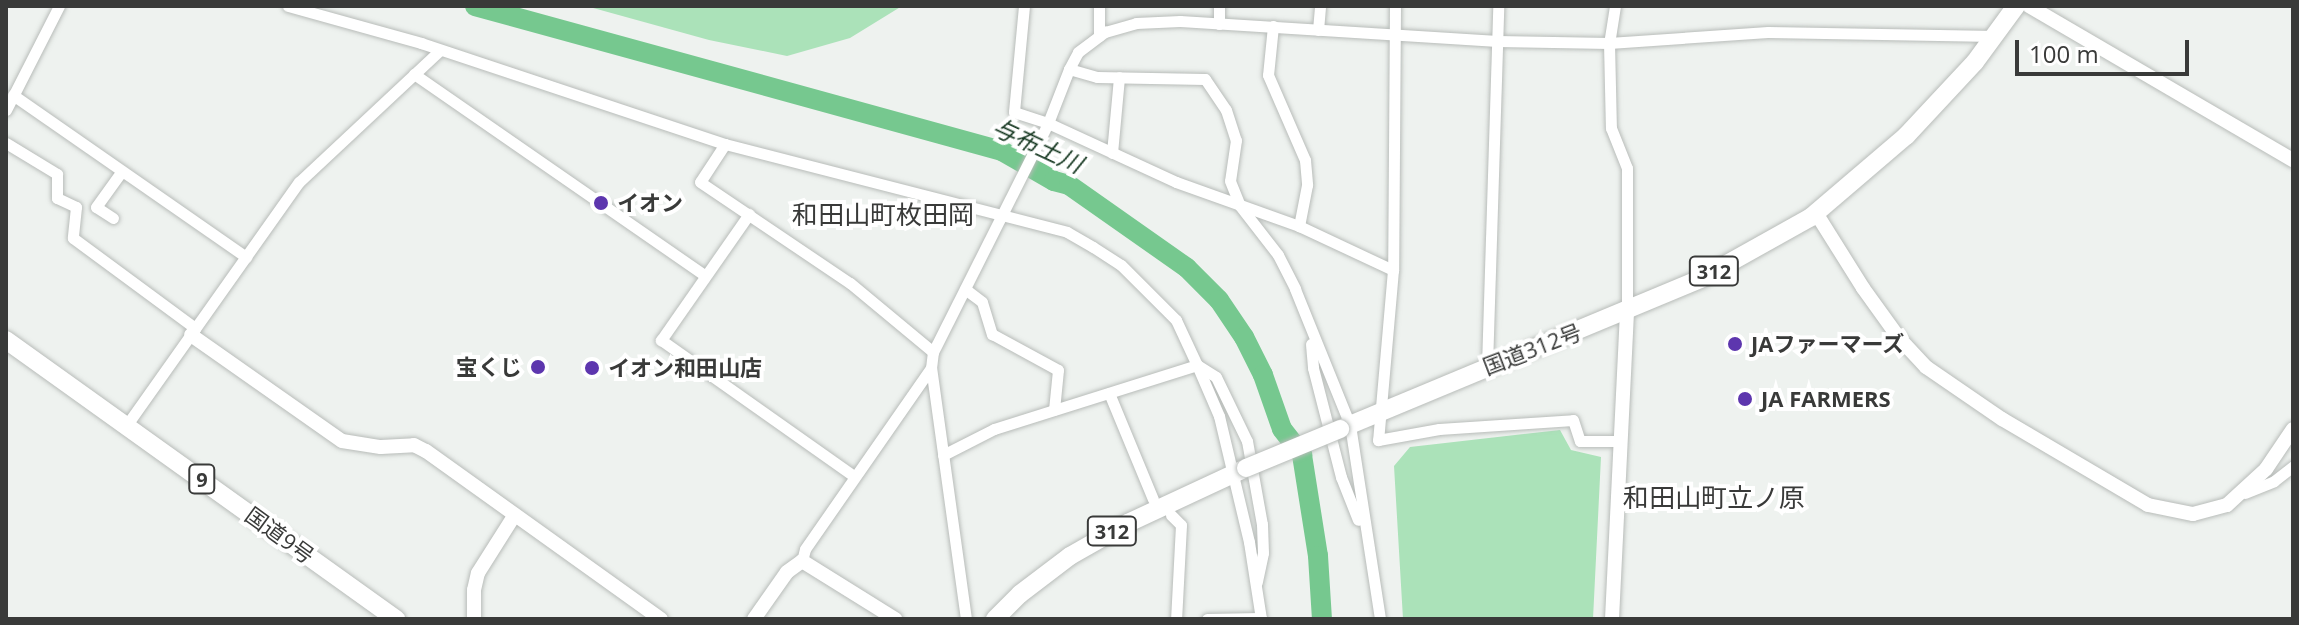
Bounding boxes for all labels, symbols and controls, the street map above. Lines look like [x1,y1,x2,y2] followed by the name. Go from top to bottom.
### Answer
[2019,24,2193,74] scale bar
[2029,37,2099,70] text: 100 m
[988,112,1088,178] water label: 与布土川
[617,190,683,216] place label: イオン
[592,194,610,212] marker: イオン
[792,199,974,231] district label: 和田山町枚田岡
[1688,255,1740,287] road number: 312
[1479,318,1585,380] street label: 国道312号
[1751,331,1905,357] place label: JAファーマーズ
[1726,335,1744,353] marker: JAファーマーズ
[456,354,522,380] place label: 宝くじ
[608,355,762,381] place label: イオン和田山店
[529,358,547,376] marker: 宝くじ
[583,359,601,377] marker: イオン和田山店
[1761,386,1891,412] place label: JA FARMERS
[1736,390,1754,408] marker: JA FARMERS
[188,463,216,495] road number: 9
[1623,482,1805,514] district label: 和田山町立ノ原
[240,501,320,569] street label: 国道9号
[1086,515,1138,547] road number: 312

